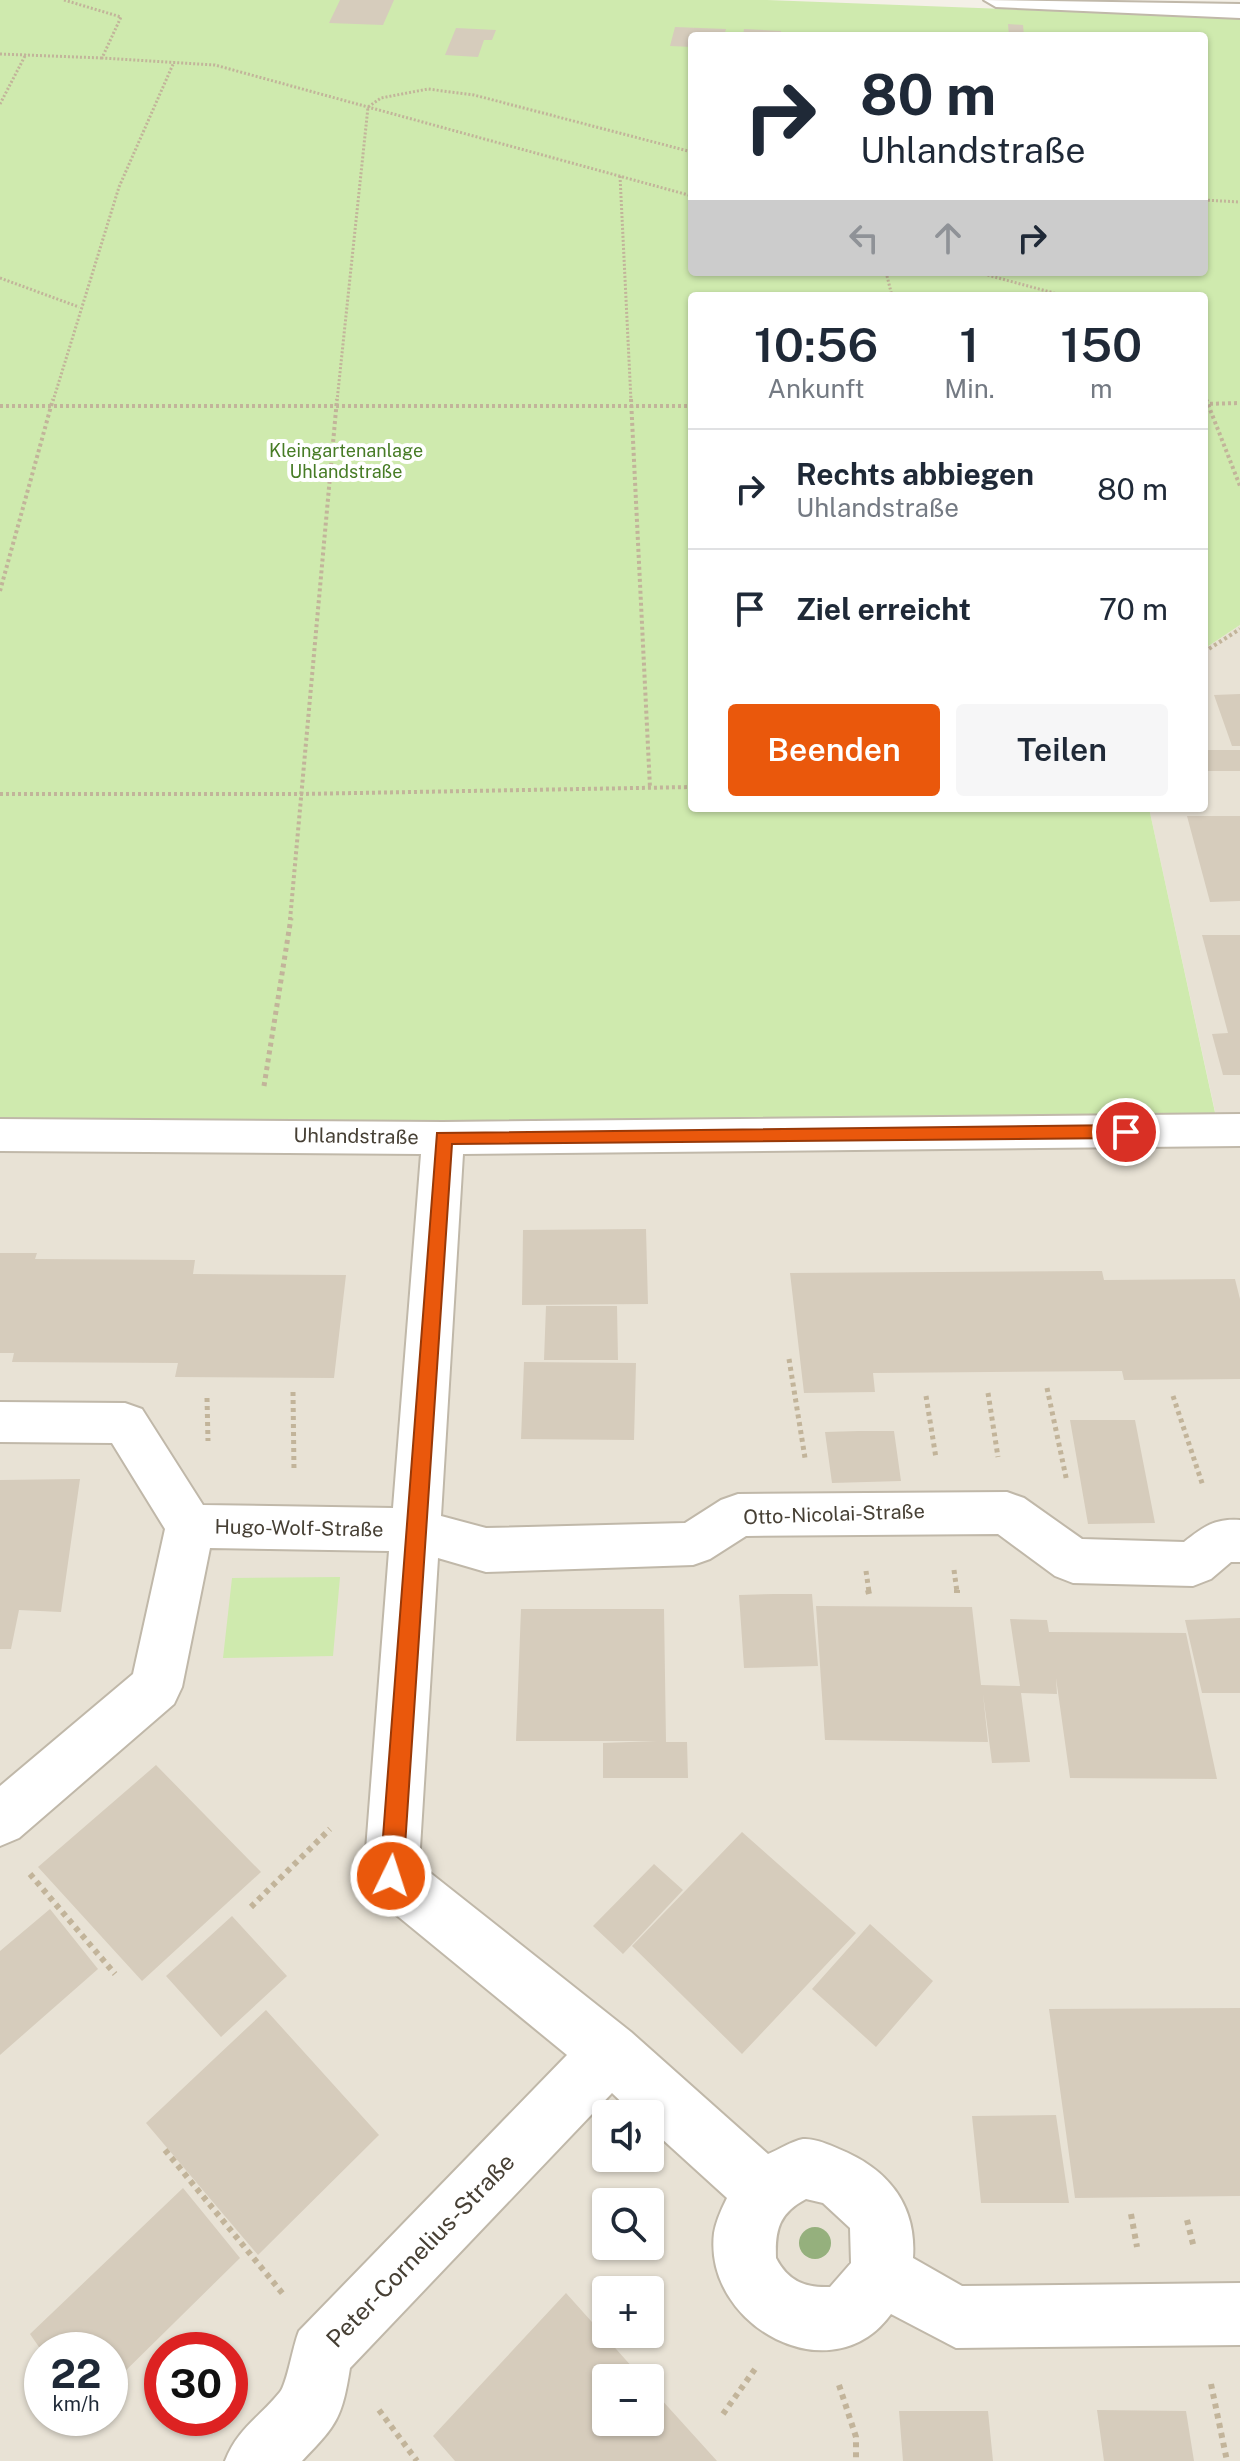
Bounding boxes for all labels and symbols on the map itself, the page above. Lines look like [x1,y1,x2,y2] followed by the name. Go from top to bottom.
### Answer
[269,440,423,482] park label: Kleingartenanlage Uhlandstraße
[1092,1098,1160,1166] pin
[293,1123,419,1149] street label: Uhlandstraße
[743,1499,925,1529] street label: Otto-Nicolai-Straße
[214,1515,384,1541] street label: Hugo-Wolf-Straße
[349,1834,433,1918] position arrow
[320,2147,520,2353] street label: Peter-Cornelius-Straße
[144,2332,248,2436] speed limit sign: 30

